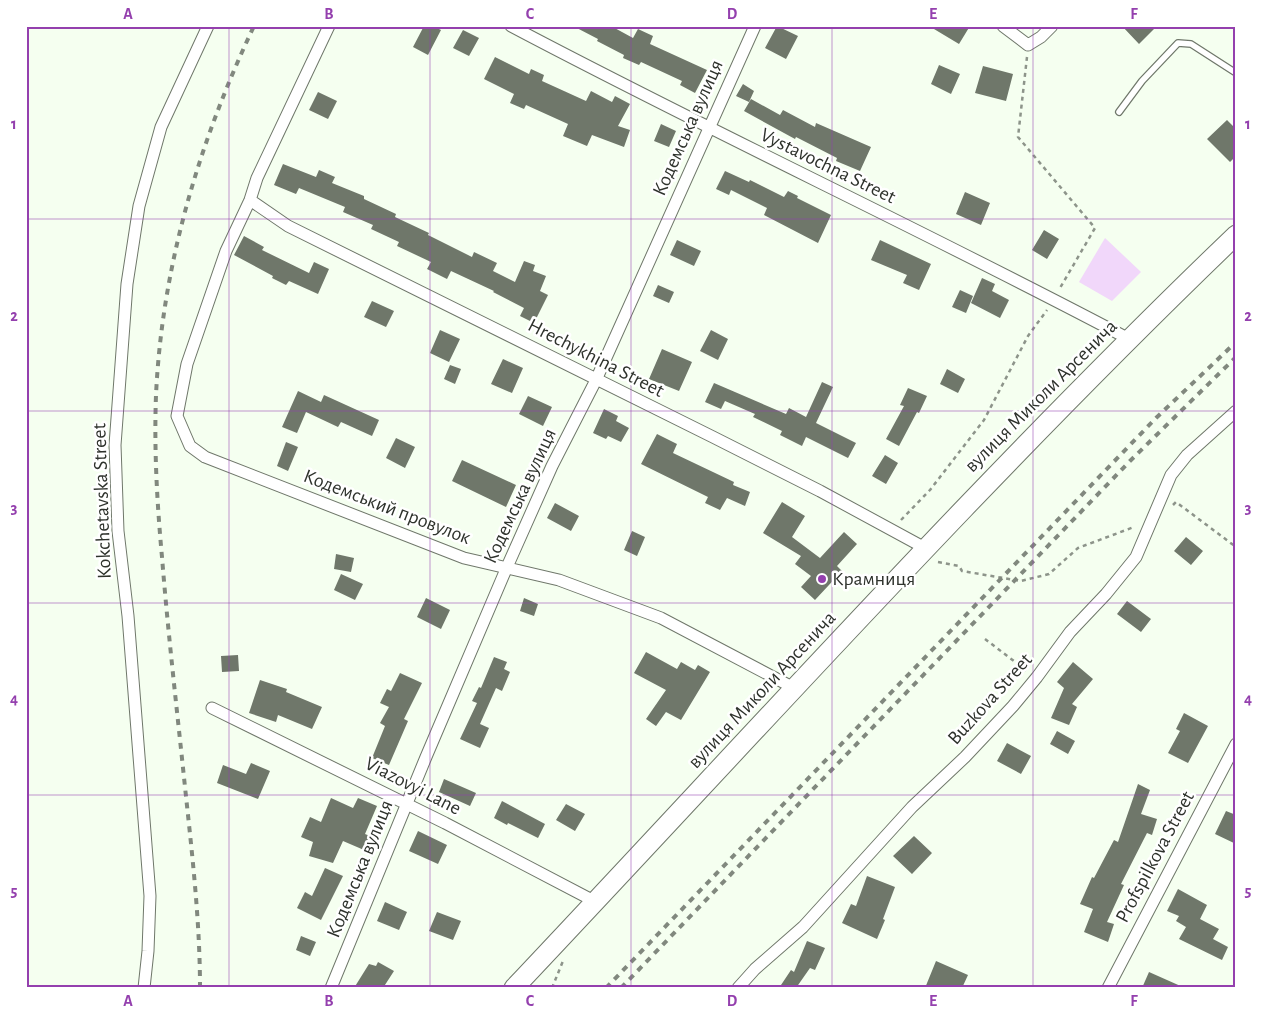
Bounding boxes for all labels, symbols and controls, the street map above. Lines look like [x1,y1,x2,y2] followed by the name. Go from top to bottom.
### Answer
[123,6,133,22] text: A
[324,6,334,22] text: B
[526,6,535,22] text: C
[727,6,738,22] text: D
[929,6,937,22] text: E
[1130,6,1138,22] text: F
[649,57,727,199] street label: Кодемська вулиця
[11,116,17,132] text: 1
[1245,116,1251,132] text: 1
[757,125,899,208] street label: Vystavochna Street
[10,308,18,324] text: 2
[1244,308,1252,324] text: 2
[525,315,668,401] street label: Hrechykhina Street
[961,316,1121,476] street label: вулиця Миколи Арсенича
[89,422,115,579] street label: Kokchetavska Street
[480,425,560,567] street label: Кодемська вулиця
[301,466,473,548] street label: Кодемський провулок
[11,500,18,516] text: 3
[1245,500,1252,516] text: 3
[832,569,915,589] place label: Крамниця
[816,573,828,585] marker: Крамниця
[684,608,840,772] street label: вулиця Миколи Арсенича
[944,649,1036,749] street label: Buzkova Street
[10,691,18,707] text: 4
[1244,691,1252,707] text: 4
[362,753,464,819] street label: Viazovyi Lane
[1112,788,1198,926] street label: Profspilkova Street
[323,797,397,941] street label: Кодемська вулиця
[11,883,18,899] text: 5
[1245,883,1252,899] text: 5
[123,993,133,1009] text: A
[324,993,334,1009] text: B
[526,993,535,1009] text: C
[727,993,738,1009] text: D
[929,993,937,1009] text: E
[1130,993,1138,1009] text: F

